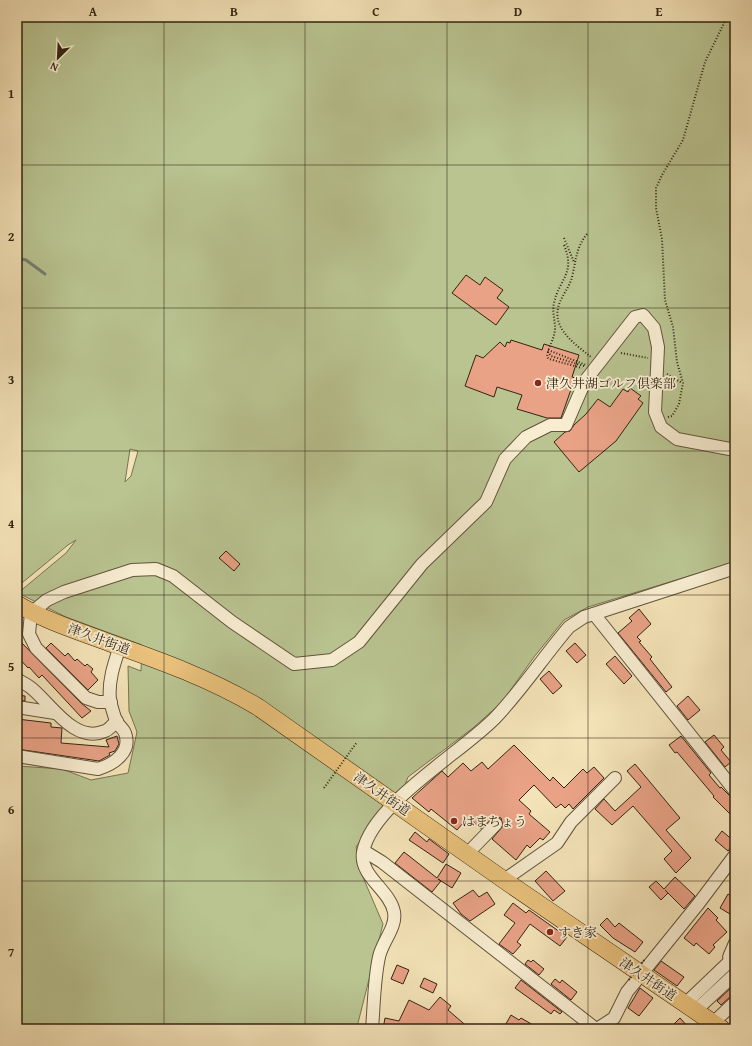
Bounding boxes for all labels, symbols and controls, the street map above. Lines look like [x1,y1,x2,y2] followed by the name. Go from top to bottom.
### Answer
[89,2,98,21] text: A
[230,2,238,21] text: B
[372,2,380,21] text: C
[514,2,522,21] text: D
[656,2,663,21] text: E
[38,38,78,78] north arrow
[47,58,61,76] text: N
[8,84,14,103] text: 1
[8,227,15,246] text: 2
[8,370,14,389] text: 3
[546,374,676,393] place label: 津久井湖ゴルフ倶楽部
[533,378,543,388] marker: 津久井湖ゴルフ倶楽部
[8,514,15,533] text: 4
[65,619,133,659] street label: 津久井街道
[8,657,15,676] text: 5
[350,768,414,820] street label: 津久井街道
[8,800,15,819] text: 6
[462,812,527,831] place label: はまちょう
[449,816,459,826] marker: はまちょう
[558,923,597,942] place label: すき家
[545,927,555,937] marker: すき家
[8,943,15,962] text: 7
[616,953,680,1005] street label: 津久井街道

